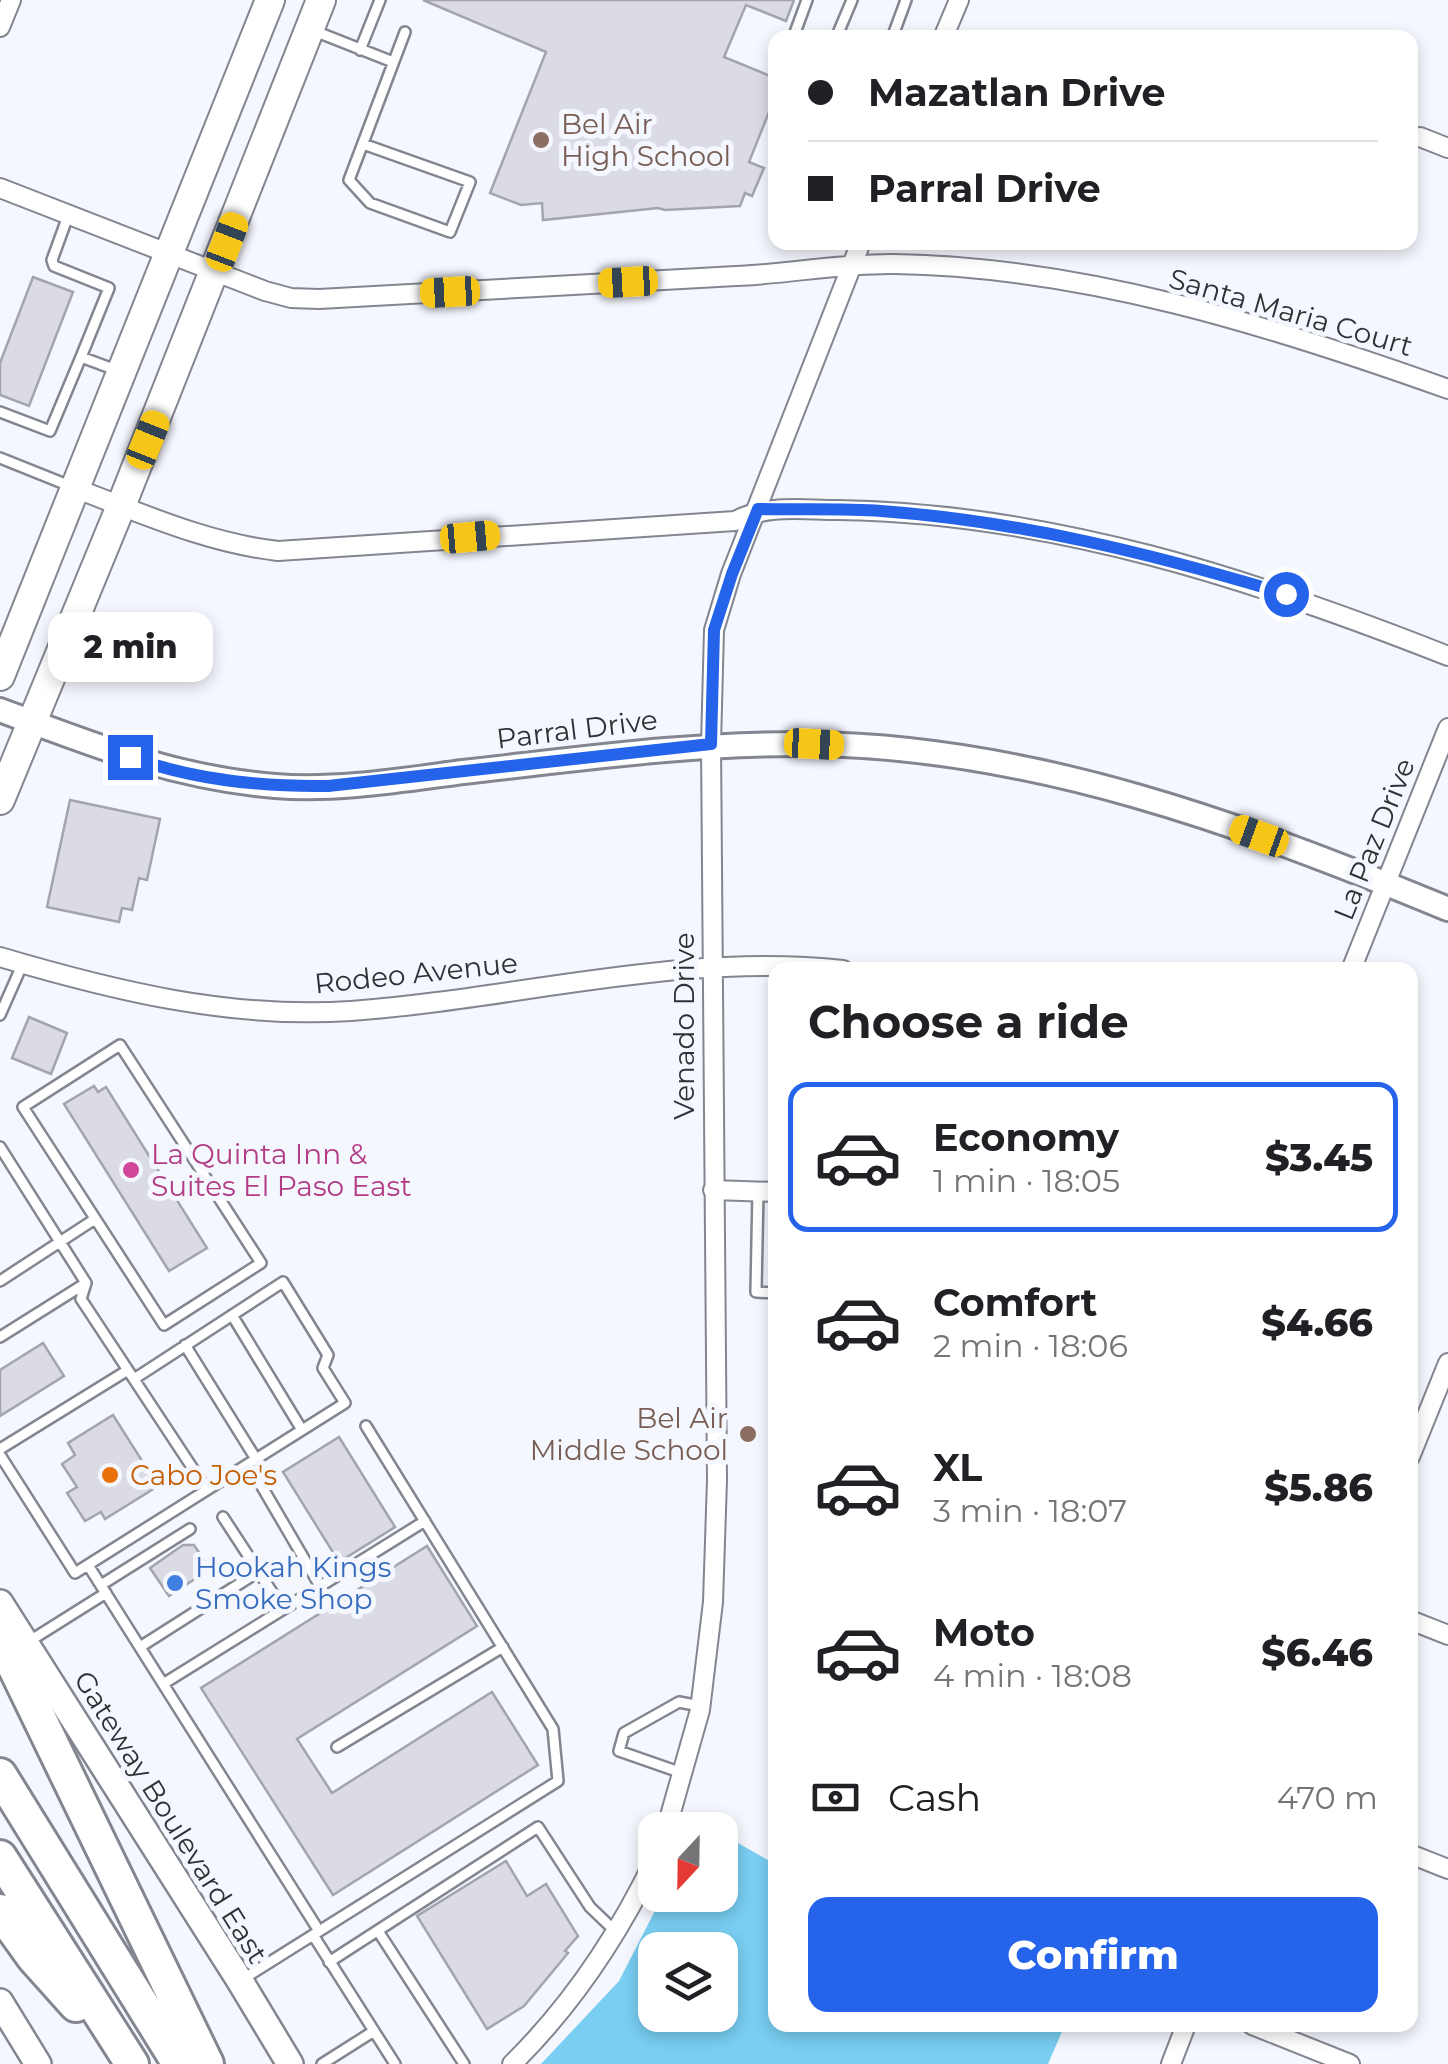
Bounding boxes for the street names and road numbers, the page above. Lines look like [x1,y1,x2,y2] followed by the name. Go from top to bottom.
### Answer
[1165,261,1417,363] street label: Santa Maria Court
[495,702,659,756] street label: Parral Drive
[1326,753,1422,925] street label: La Paz Drive
[667,932,701,1120] street label: Venado Drive
[313,945,519,1001] street label: Rodeo Avenue
[67,1665,275,1969] street label: Gateway Boulevard East

